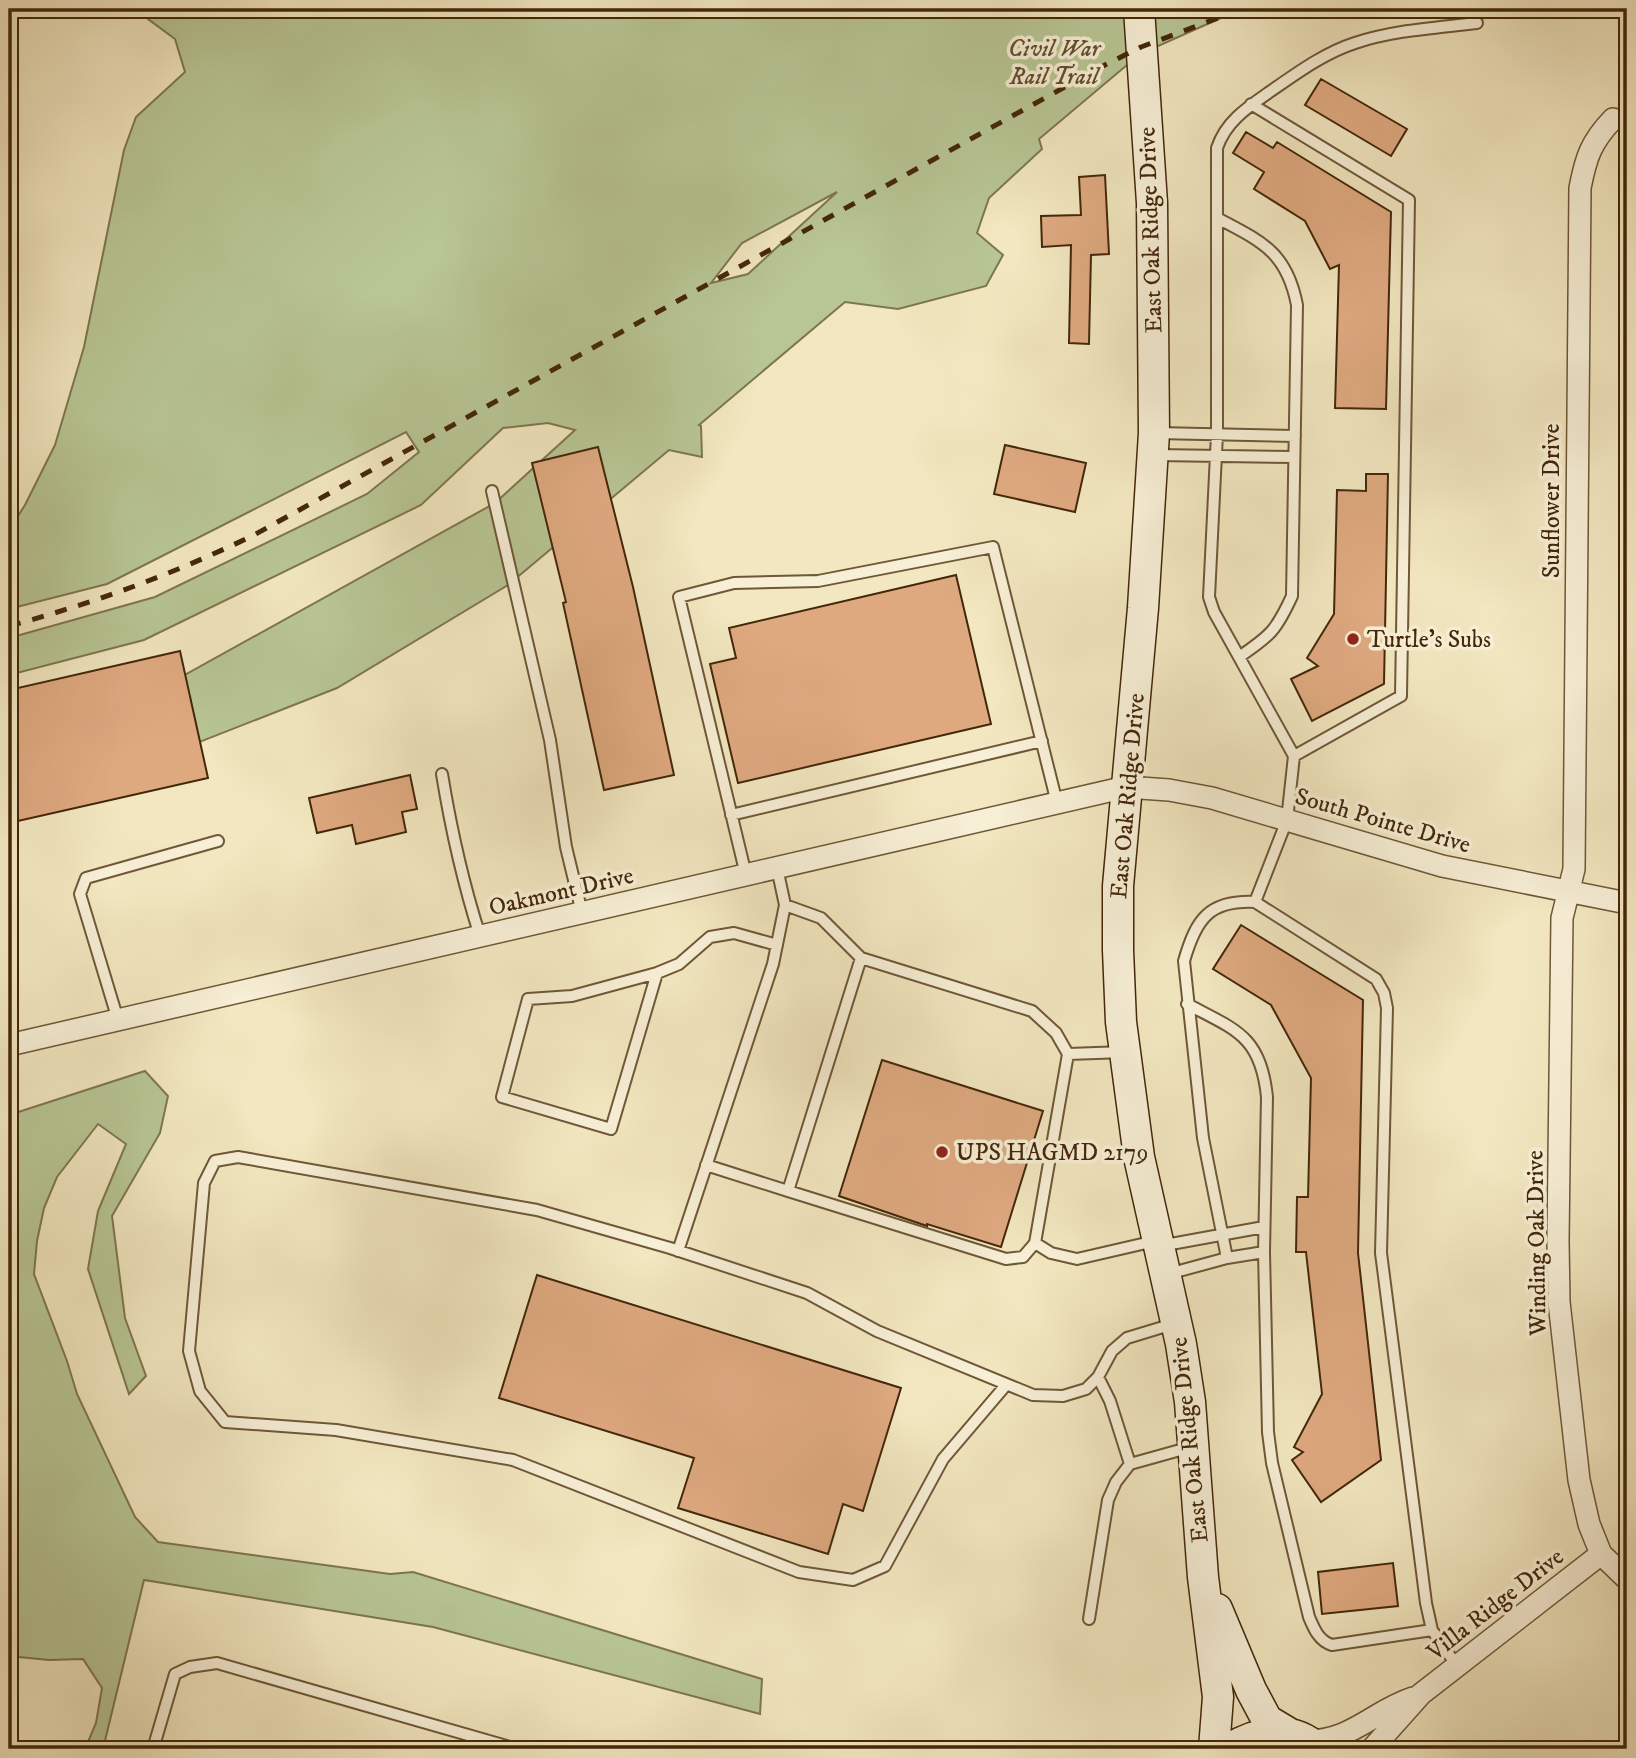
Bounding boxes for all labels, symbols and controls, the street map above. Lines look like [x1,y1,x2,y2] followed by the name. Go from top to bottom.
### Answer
[1008,34,1102,92] park label: Civil War Rail Trail
[1132,126,1170,334] street label: East Oak Ridge Drive
[1537,424,1567,578] street label: Sunflower Drive
[1367,625,1491,655] place label: Turtle’s Subs
[1345,631,1361,647] marker: Turtle’s Subs
[1104,692,1152,900] street label: East Oak Ridge Drive
[1291,782,1474,860] street label: South Pointe Drive
[486,861,636,923] street label: Oakmont Drive
[956,1138,1148,1168] place label: UPS HAGMD 2179
[934,1144,950,1160] marker: UPS HAGMD 2179
[1520,1150,1554,1337] street label: Winding Oak Drive
[1164,1336,1216,1544] street label: East Oak Ridge Drive
[1420,1542,1570,1668] street label: Villa Ridge Drive

